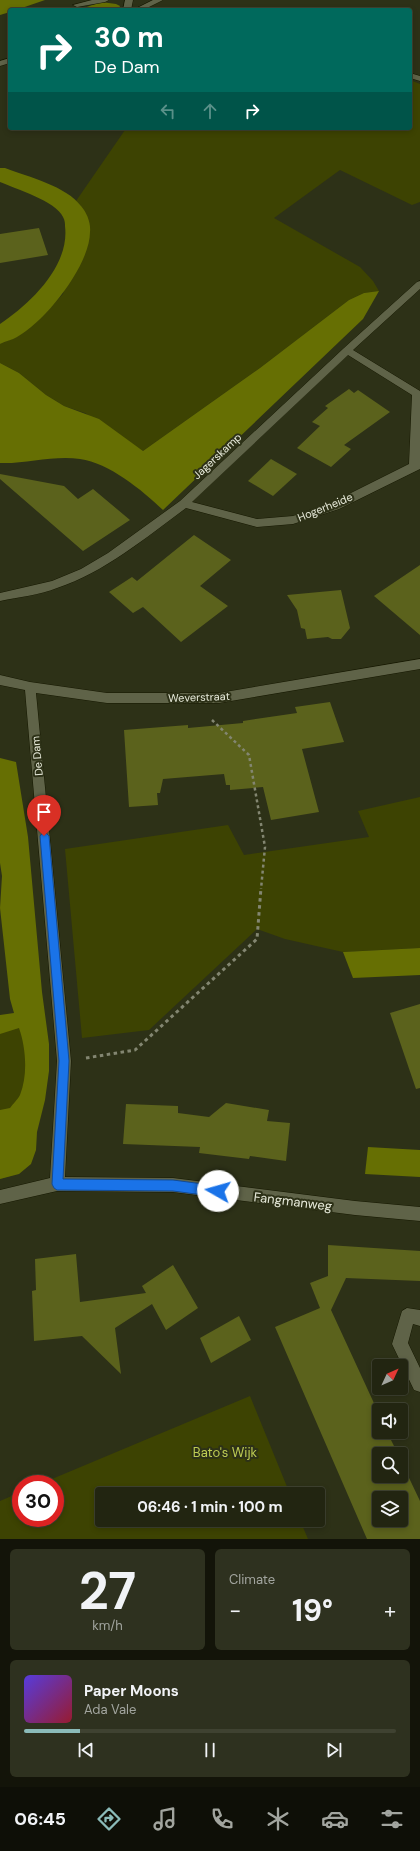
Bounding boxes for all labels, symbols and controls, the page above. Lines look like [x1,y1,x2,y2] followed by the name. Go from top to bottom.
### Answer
[94,19,164,56] text: 30 m
[28,24,80,76] icon: right
[94,55,160,79] text: De Dam
[157,100,179,122] icon: left
[199,100,221,122] icon: ahead
[241,100,263,122] icon: right
[190,430,244,482] street label: Jagerskamp
[295,490,355,524] street label: Hogerheide
[168,689,230,705] street label: Weverstraat
[28,735,46,777] street label: De Dam
[27,795,61,836] pin
[33,801,55,823] icon: arrive
[197,1170,239,1212] position arrow
[253,1188,333,1215] street label: Fangmanweg
[372,1359,408,1395] north arrow
[372,1359,408,1527] map controls
[372,1403,408,1439] button: sound
[193,1444,258,1461] park label: Bato's Wijk
[372,1447,408,1483] button: search
[12,1475,64,1527] speed limit sign: 30
[372,1491,408,1527] button: layers
[137,1497,283,1517] text: 06:46 · 1 min · 100 m
[79,1557,136,1625] text: 27
[229,1571,275,1588] text: Climate
[292,1591,333,1630] text: 19°
[229,1596,241,1625] text: −
[384,1596,396,1625] text: +
[92,1617,123,1634] text: km/h
[84,1681,179,1701] text: Paper Moons
[84,1701,136,1718] text: Ada Vale
[75,1739,97,1761] icon: previous
[199,1739,221,1761] icon: pause
[323,1739,345,1761] icon: next
[95,1805,123,1833] icon: directions
[151,1805,179,1833] icon: music
[208,1805,236,1833] icon: phone
[264,1805,292,1833] icon: climate
[321,1805,349,1833] icon: car
[378,1805,406,1833] icon: filters
[14,1807,66,1831] text: 06:45

